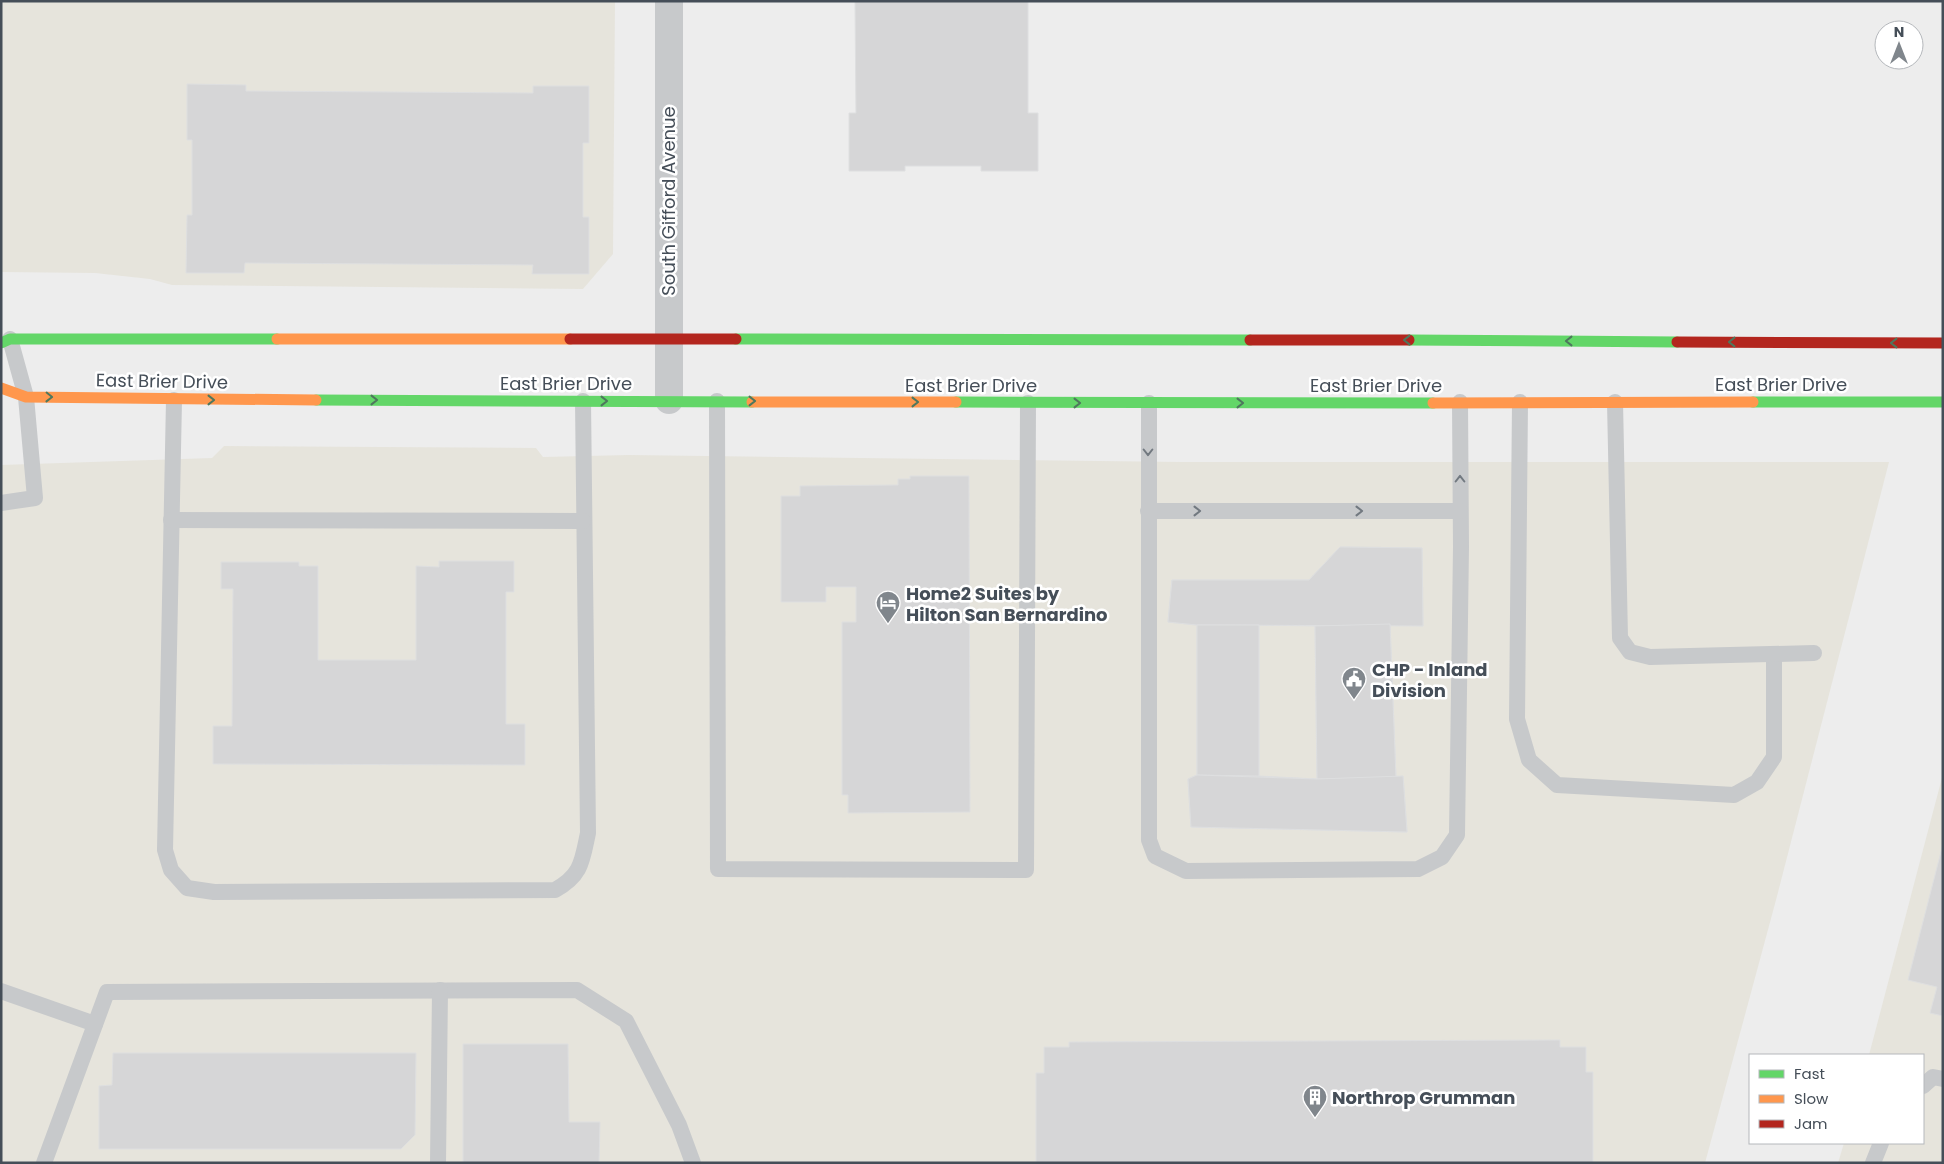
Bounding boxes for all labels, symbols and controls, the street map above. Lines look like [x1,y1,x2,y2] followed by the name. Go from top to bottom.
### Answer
[1874,20,1924,70] north arrow
[1894,22,1904,42] text: N
[656,106,681,296] street label: South Gifford Avenue
[1402,335,1410,345] one-way arrow
[1565,336,1572,346] one-way arrow
[1727,337,1735,347] one-way arrow
[1890,338,1898,348] one-way arrow
[96,367,228,395] street label: East Brier Drive
[500,371,632,396] street label: East Brier Drive
[1715,372,1847,397] street label: East Brier Drive
[905,373,1037,398] street label: East Brier Drive
[1310,373,1442,398] street label: East Brier Drive
[45,392,53,402] one-way arrow
[208,395,215,405] one-way arrow
[370,395,378,405] one-way arrow
[600,396,608,406] one-way arrow
[748,396,756,406] one-way arrow
[911,397,919,407] one-way arrow
[1074,398,1081,408] one-way arrow
[1236,398,1244,408] one-way arrow
[1143,448,1153,456] one-way arrow
[1455,475,1465,482] one-way arrow
[1194,506,1201,516] one-way arrow
[1356,506,1364,516] one-way arrow
[906,581,1108,627] place label: Home2 Suites by Hilton San Bernardino
[875,590,901,624] hotel icon: Home2 Suites by Hilton San Bernardino
[1372,657,1488,703] place label: CHP - Inland Division
[1341,666,1367,700] public building icon: CHP - Inland Division
[1749,1054,1924,1144] legend
[1794,1063,1825,1084] text: Fast
[1302,1084,1328,1118] building icon: Northrop Grumman
[1332,1085,1515,1110] place label: Northrop Grumman
[1794,1088,1829,1109] text: Slow
[1794,1113,1828,1134] text: Jam

